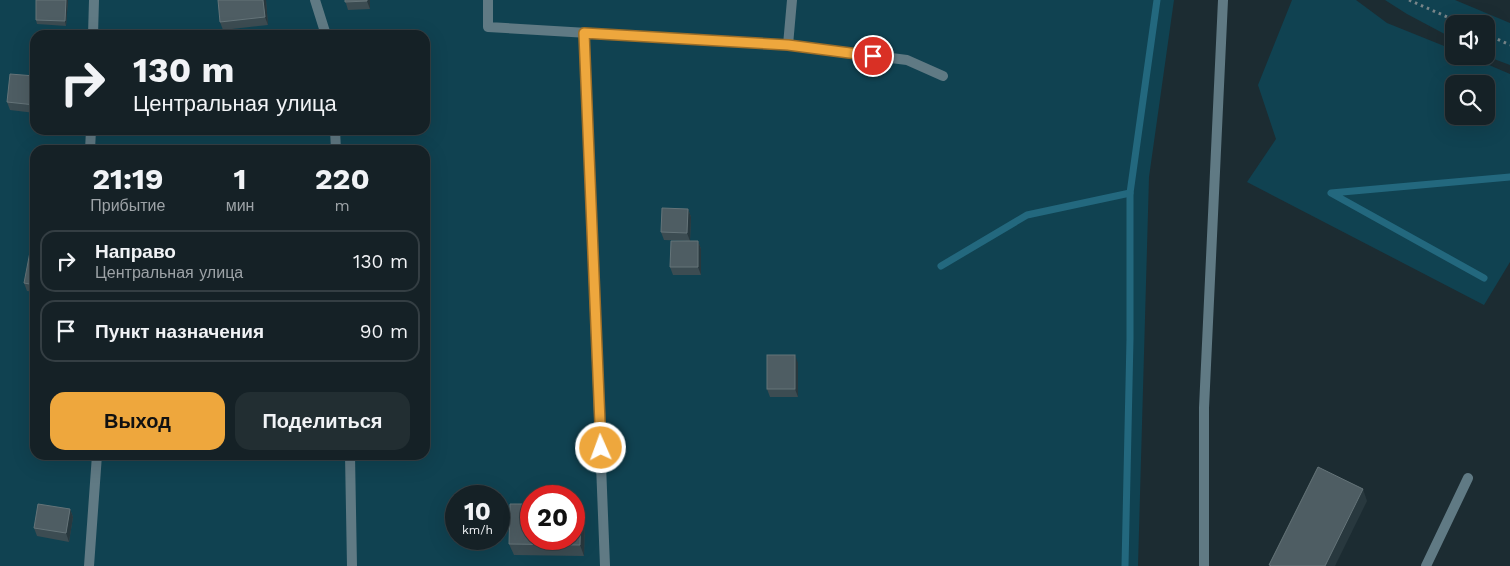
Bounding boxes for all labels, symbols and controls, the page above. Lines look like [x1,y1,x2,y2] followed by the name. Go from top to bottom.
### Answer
[1445,15,1495,125] map controls
[1445,15,1495,65] button: sound
[852,35,894,77] pin
[859,42,887,70] icon: arrive
[133,49,234,91] text: 130 m
[50,50,115,115] icon: right
[1445,75,1495,125] button: search
[133,91,337,116] text: Центральная улица
[92,161,163,196] text: 21:19
[234,161,247,196] text: 1
[315,161,370,196] text: 220
[90,196,165,215] text: Прибытие
[226,196,254,215] text: мин
[335,196,350,215] text: m
[95,240,176,263] text: Направо
[52,247,80,275] icon: right
[353,250,408,273] text: 130 m
[95,263,243,282] text: Центральная улица
[52,317,80,345] icon: arrive
[95,320,264,343] text: Пункт назначения
[360,320,408,343] text: 90 m
[50,392,225,450] button: Выход
[235,392,410,450] button: Поделиться
[574,421,626,473] position arrow
[520,485,585,550] speed limit sign: 20
[464,497,491,526] text: 10
[462,523,493,537] text: km/h

